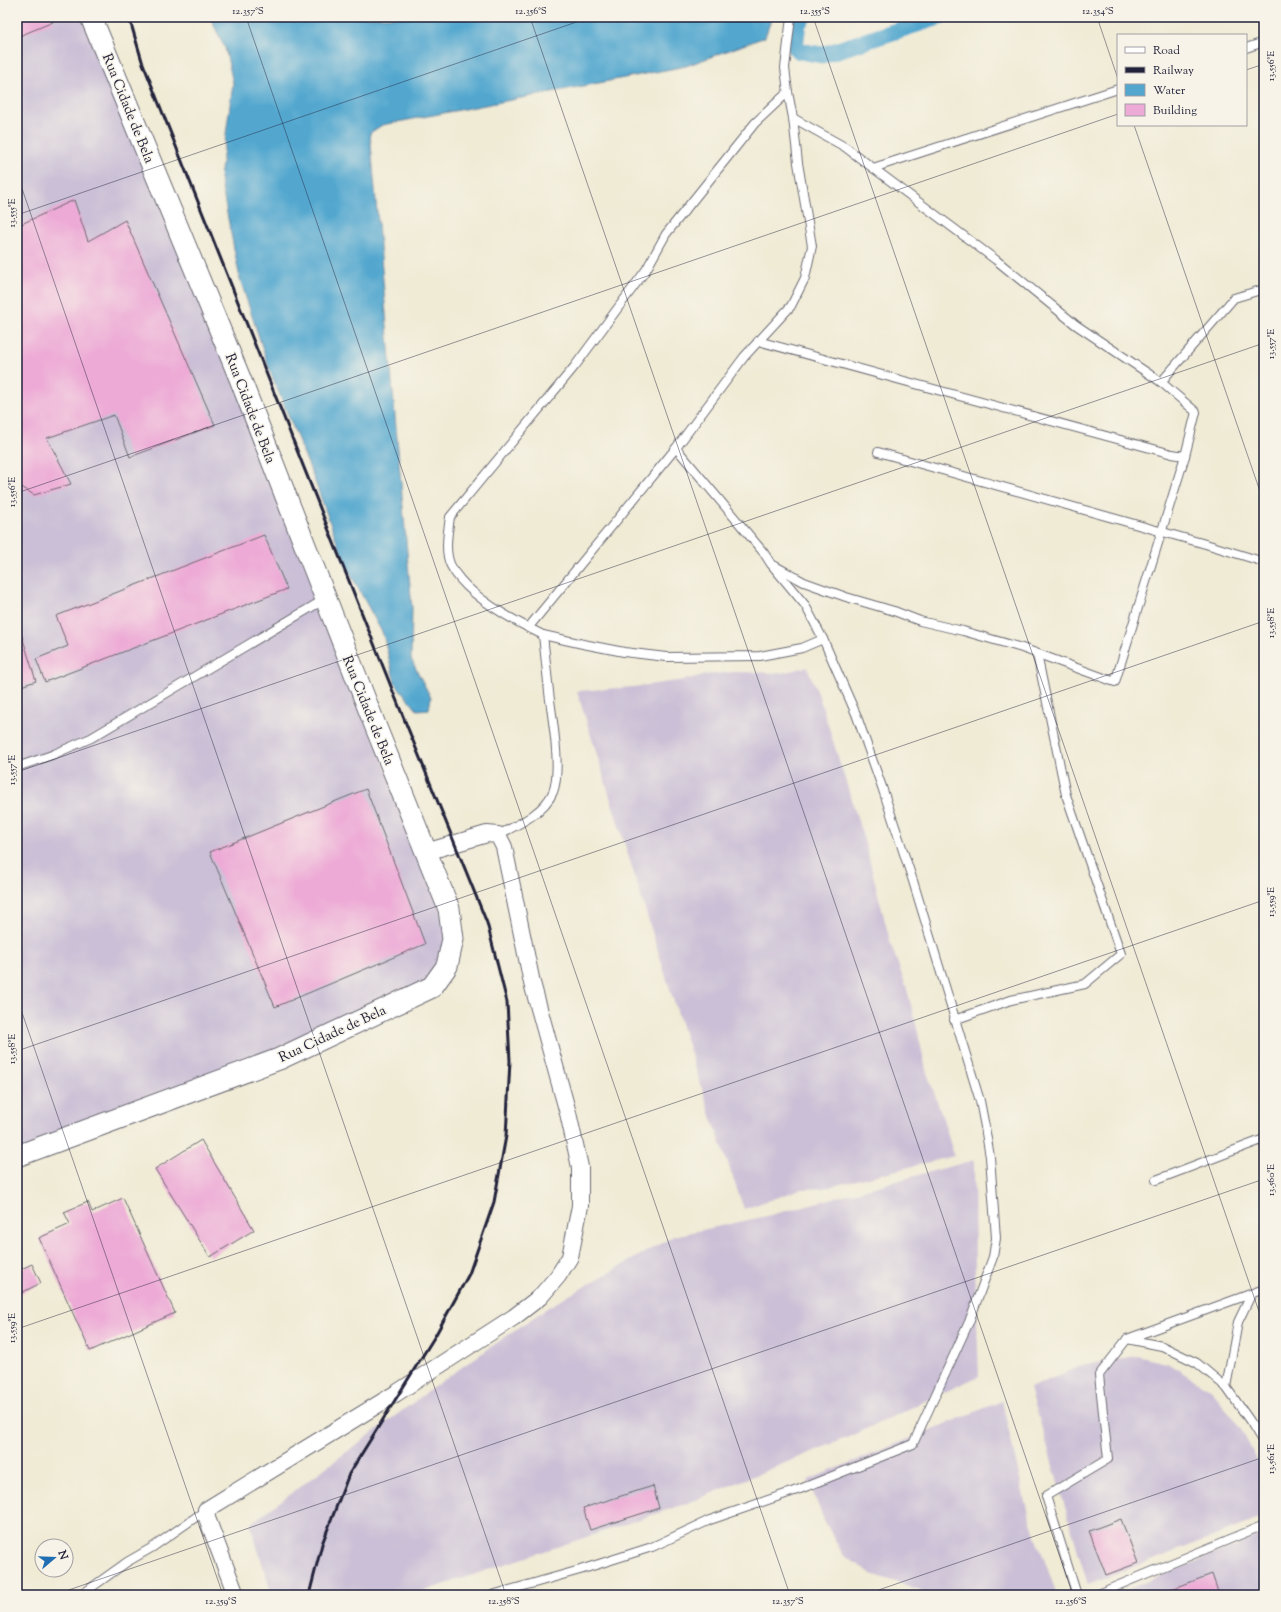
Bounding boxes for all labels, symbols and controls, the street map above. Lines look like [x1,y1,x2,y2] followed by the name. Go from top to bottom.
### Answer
[232,4,264,19] text: 12.357°S
[515,4,547,19] text: 12.356°S
[800,4,830,19] text: 12.355°S
[1082,4,1114,19] text: 12.354°S
[1117,34,1247,126] legend
[1153,42,1180,60] text: Road
[96,51,158,167] street label: Rua Cidade de Bela
[1264,51,1279,81] text: 13.556°E
[1153,62,1194,80] text: Railway
[1153,82,1186,100] text: Water
[1153,102,1197,120] text: Building
[5,198,20,228] text: 13.555°E
[1264,329,1279,359] text: 13.557°E
[219,351,280,467] street label: Rua Cidade de Bela
[5,477,20,507] text: 13.556°E
[1264,608,1279,638] text: 13.558°E
[336,653,398,769] street label: Rua Cidade de Bela
[5,755,20,785] text: 13.557°E
[1264,887,1279,917] text: 13.559°E
[276,1001,390,1068] street label: Rua Cidade de Bela
[5,1034,20,1064] text: 13.558°E
[1264,1164,1279,1196] text: 13.560°E
[5,1313,20,1343] text: 13.559°E
[1264,1444,1279,1474] text: 13.561°E
[34,1538,74,1578] north arrow
[53,1547,72,1562] text: N
[205,1594,237,1609] text: 12.359°S
[488,1594,520,1609] text: 12.358°S
[772,1594,804,1609] text: 12.357°S
[1055,1594,1087,1609] text: 12.356°S

